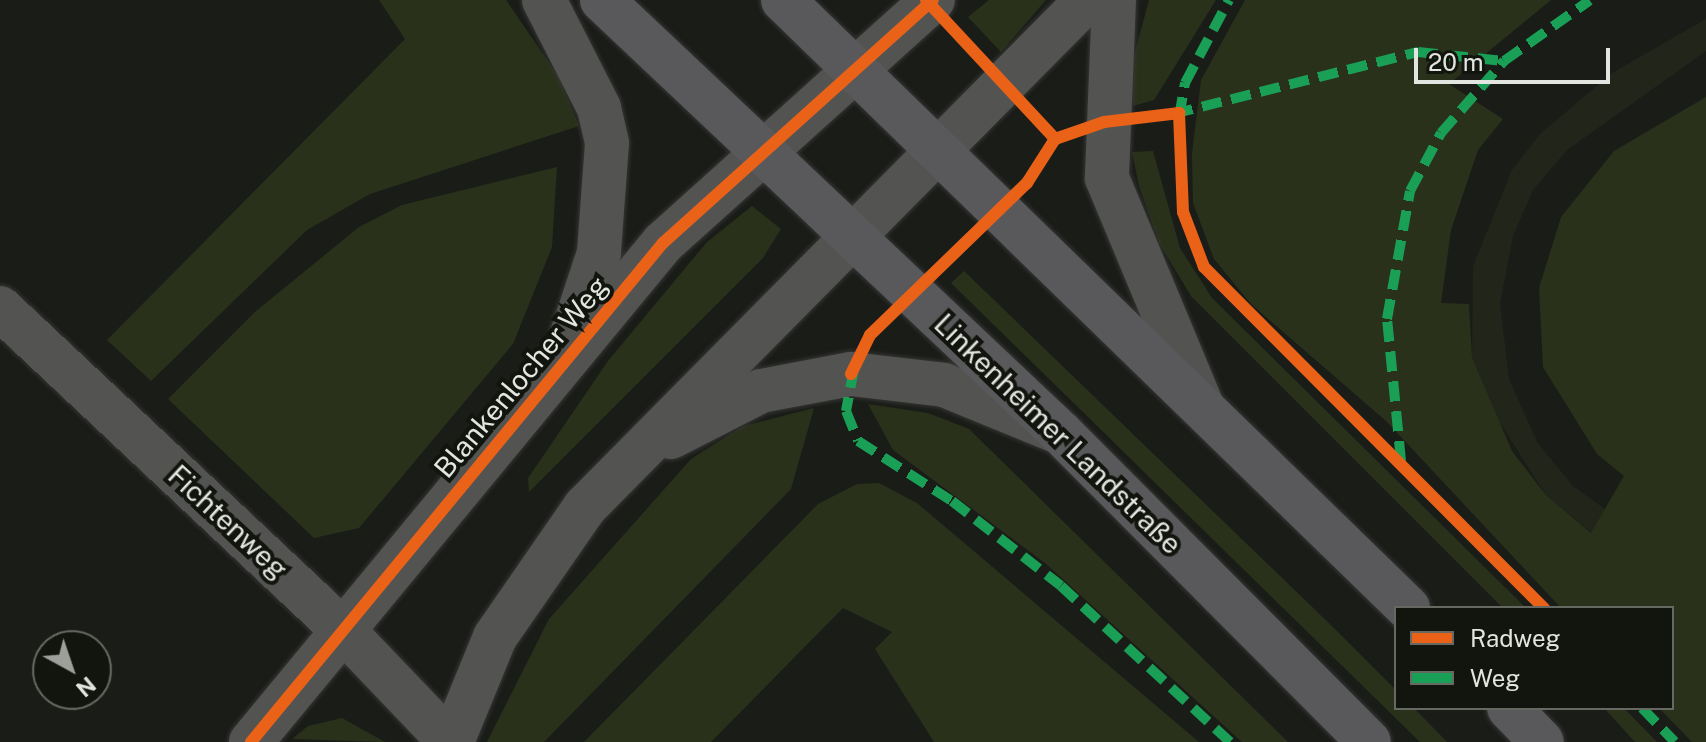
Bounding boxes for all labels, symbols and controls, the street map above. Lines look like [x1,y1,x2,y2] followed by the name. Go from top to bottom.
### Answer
[1418,32,1614,82] scale bar
[1428,48,1484,76] text: 20 m
[427,269,615,485] street label: Blankenlocher Weg
[927,307,1189,561] street label: Linkenheimer Landstraße
[161,458,295,586] street label: Fichtenweg
[1394,606,1674,710] legend
[1470,624,1561,652] text: Radweg
[32,630,112,710] north arrow
[1470,664,1520,692] text: Weg
[71,671,101,702] text: N

